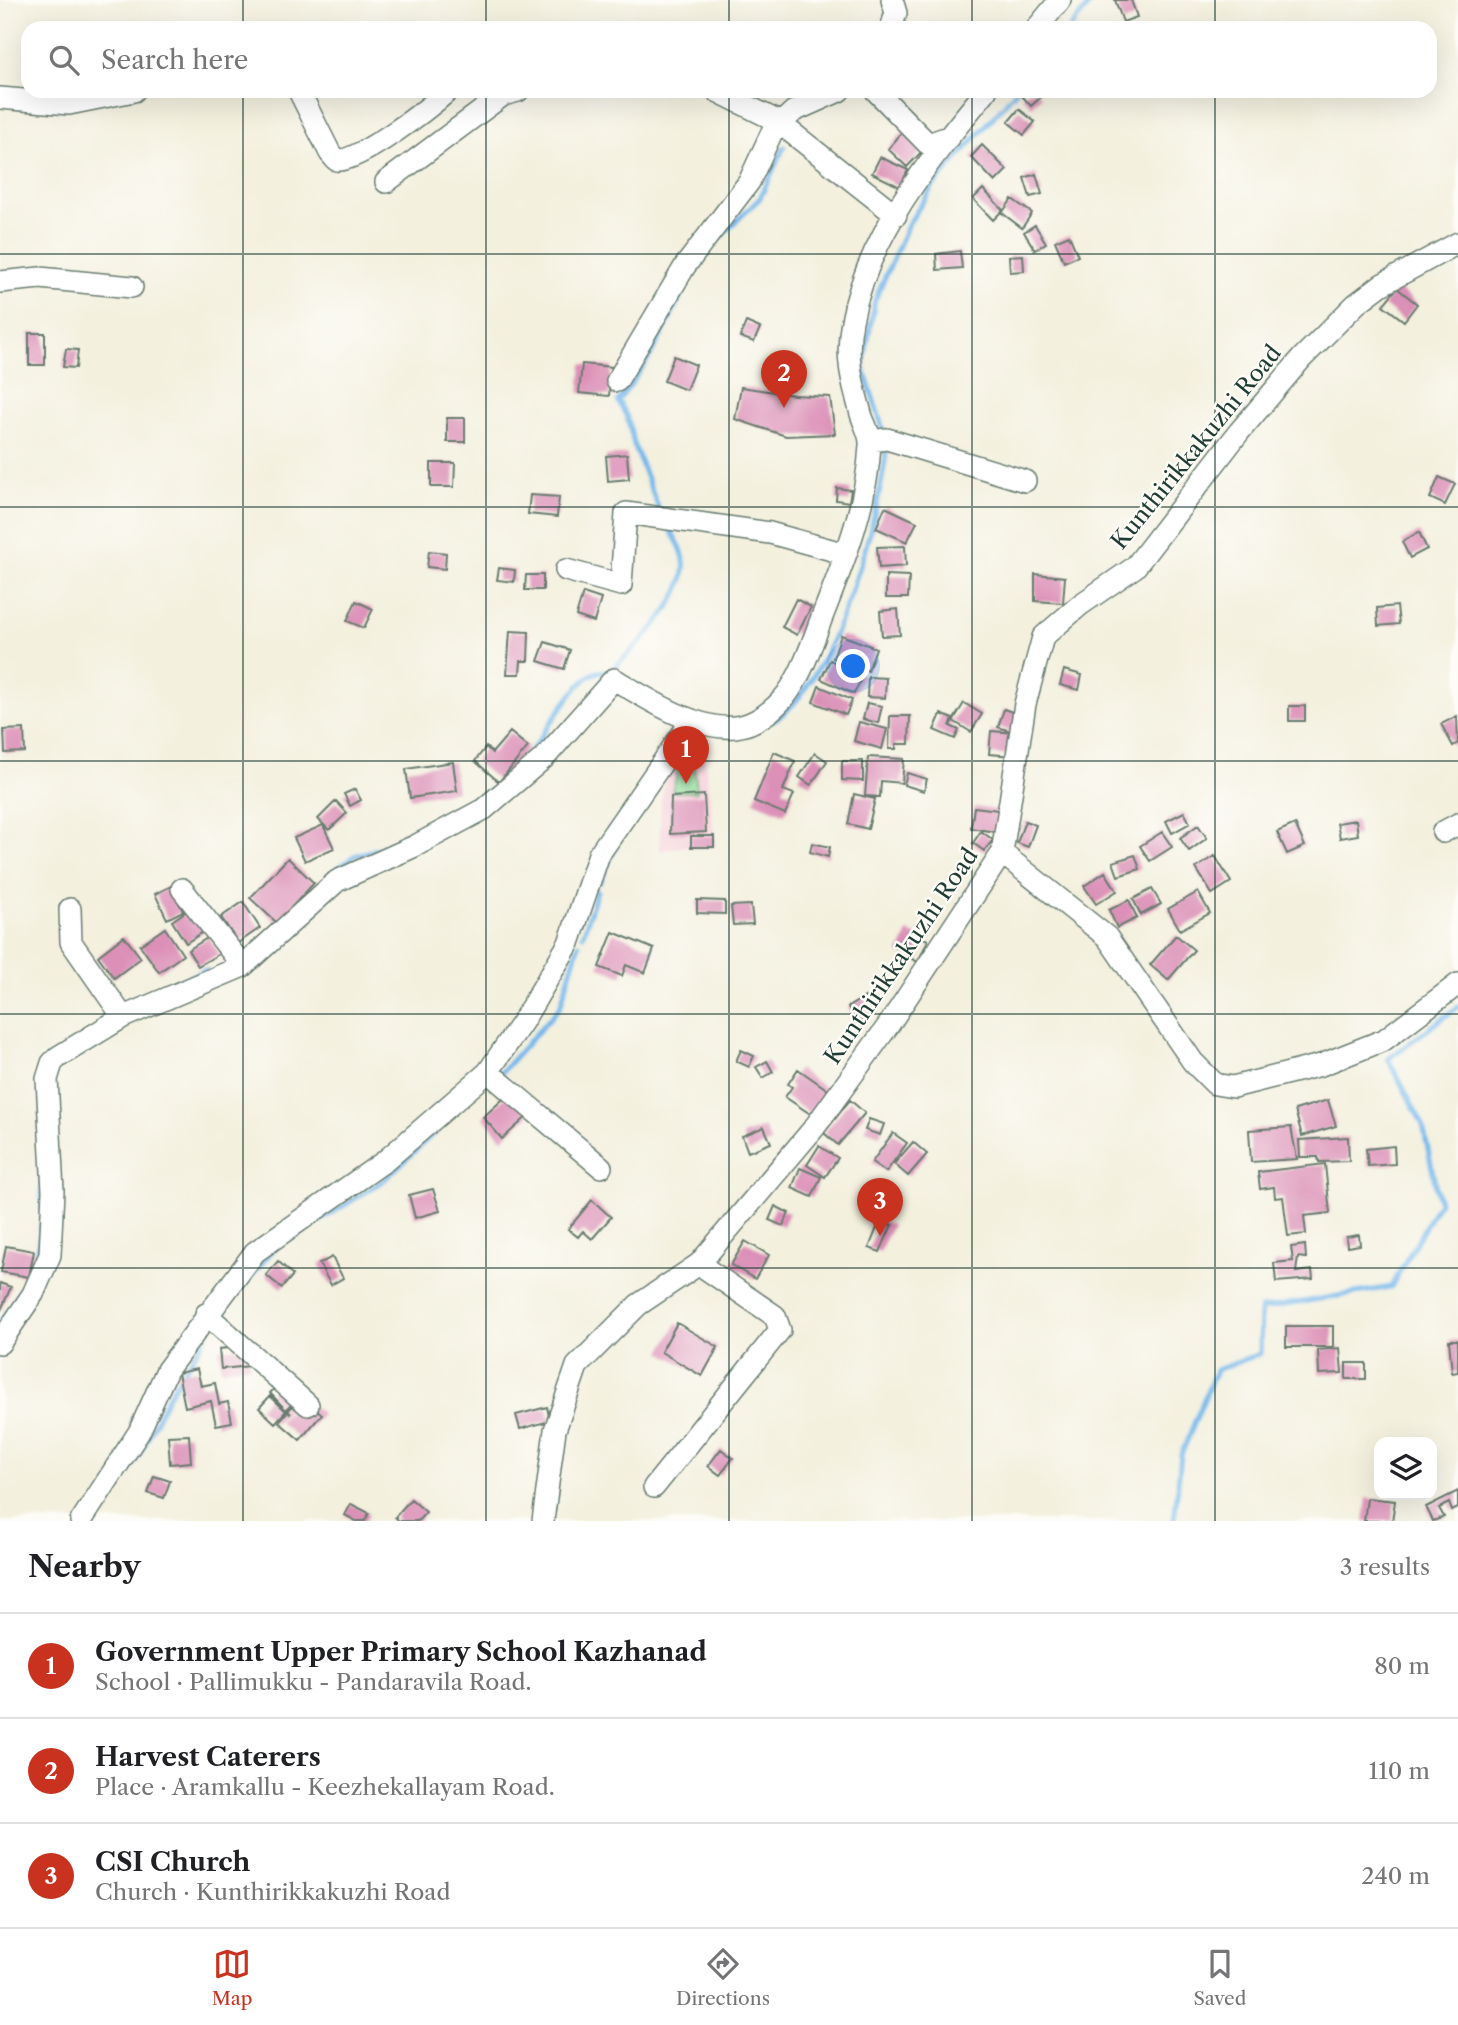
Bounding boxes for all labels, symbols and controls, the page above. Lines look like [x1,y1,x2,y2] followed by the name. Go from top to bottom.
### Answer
[21,21,1437,98] search box
[45,41,83,79] icon: search
[101,44,248,76] text: Search here
[1105,339,1287,555] street label: Kunthirikkakuzhi Road
[761,350,807,408] pin: 2
[836,649,870,683] your location
[663,726,709,784] pin: 1
[818,843,984,1069] street label: Kunthirikkakuzhi Road
[857,1178,903,1236] pin: 3
[1374,1437,1437,1500] map controls
[1374,1437,1437,1500] button: layers
[28,1548,141,1585] text: Nearby
[1340,1553,1430,1581] text: 3 results
[95,1636,707,1668] text: Government Upper Primary School Kazhanad
[46,1652,56,1680] text: 1
[1374,1652,1430,1680] text: 80 m
[95,1668,532,1696] text: School · Pallimukku - Pandaravila Road.
[95,1741,321,1773] text: Harvest Caterers
[44,1757,58,1785] text: 2
[1369,1757,1430,1785] text: 110 m
[95,1773,555,1801] text: Place · Aramkallu - Keezhekallayam Road.
[95,1846,250,1878] text: CSI Church
[45,1862,58,1890] text: 3
[1361,1862,1430,1890] text: 240 m
[95,1878,451,1906] text: Church · Kunthirikkakuzhi Road
[212,1945,253,2010] tab: Map
[676,1945,770,2010] tab: Directions
[1193,1945,1246,2010] tab: Saved

